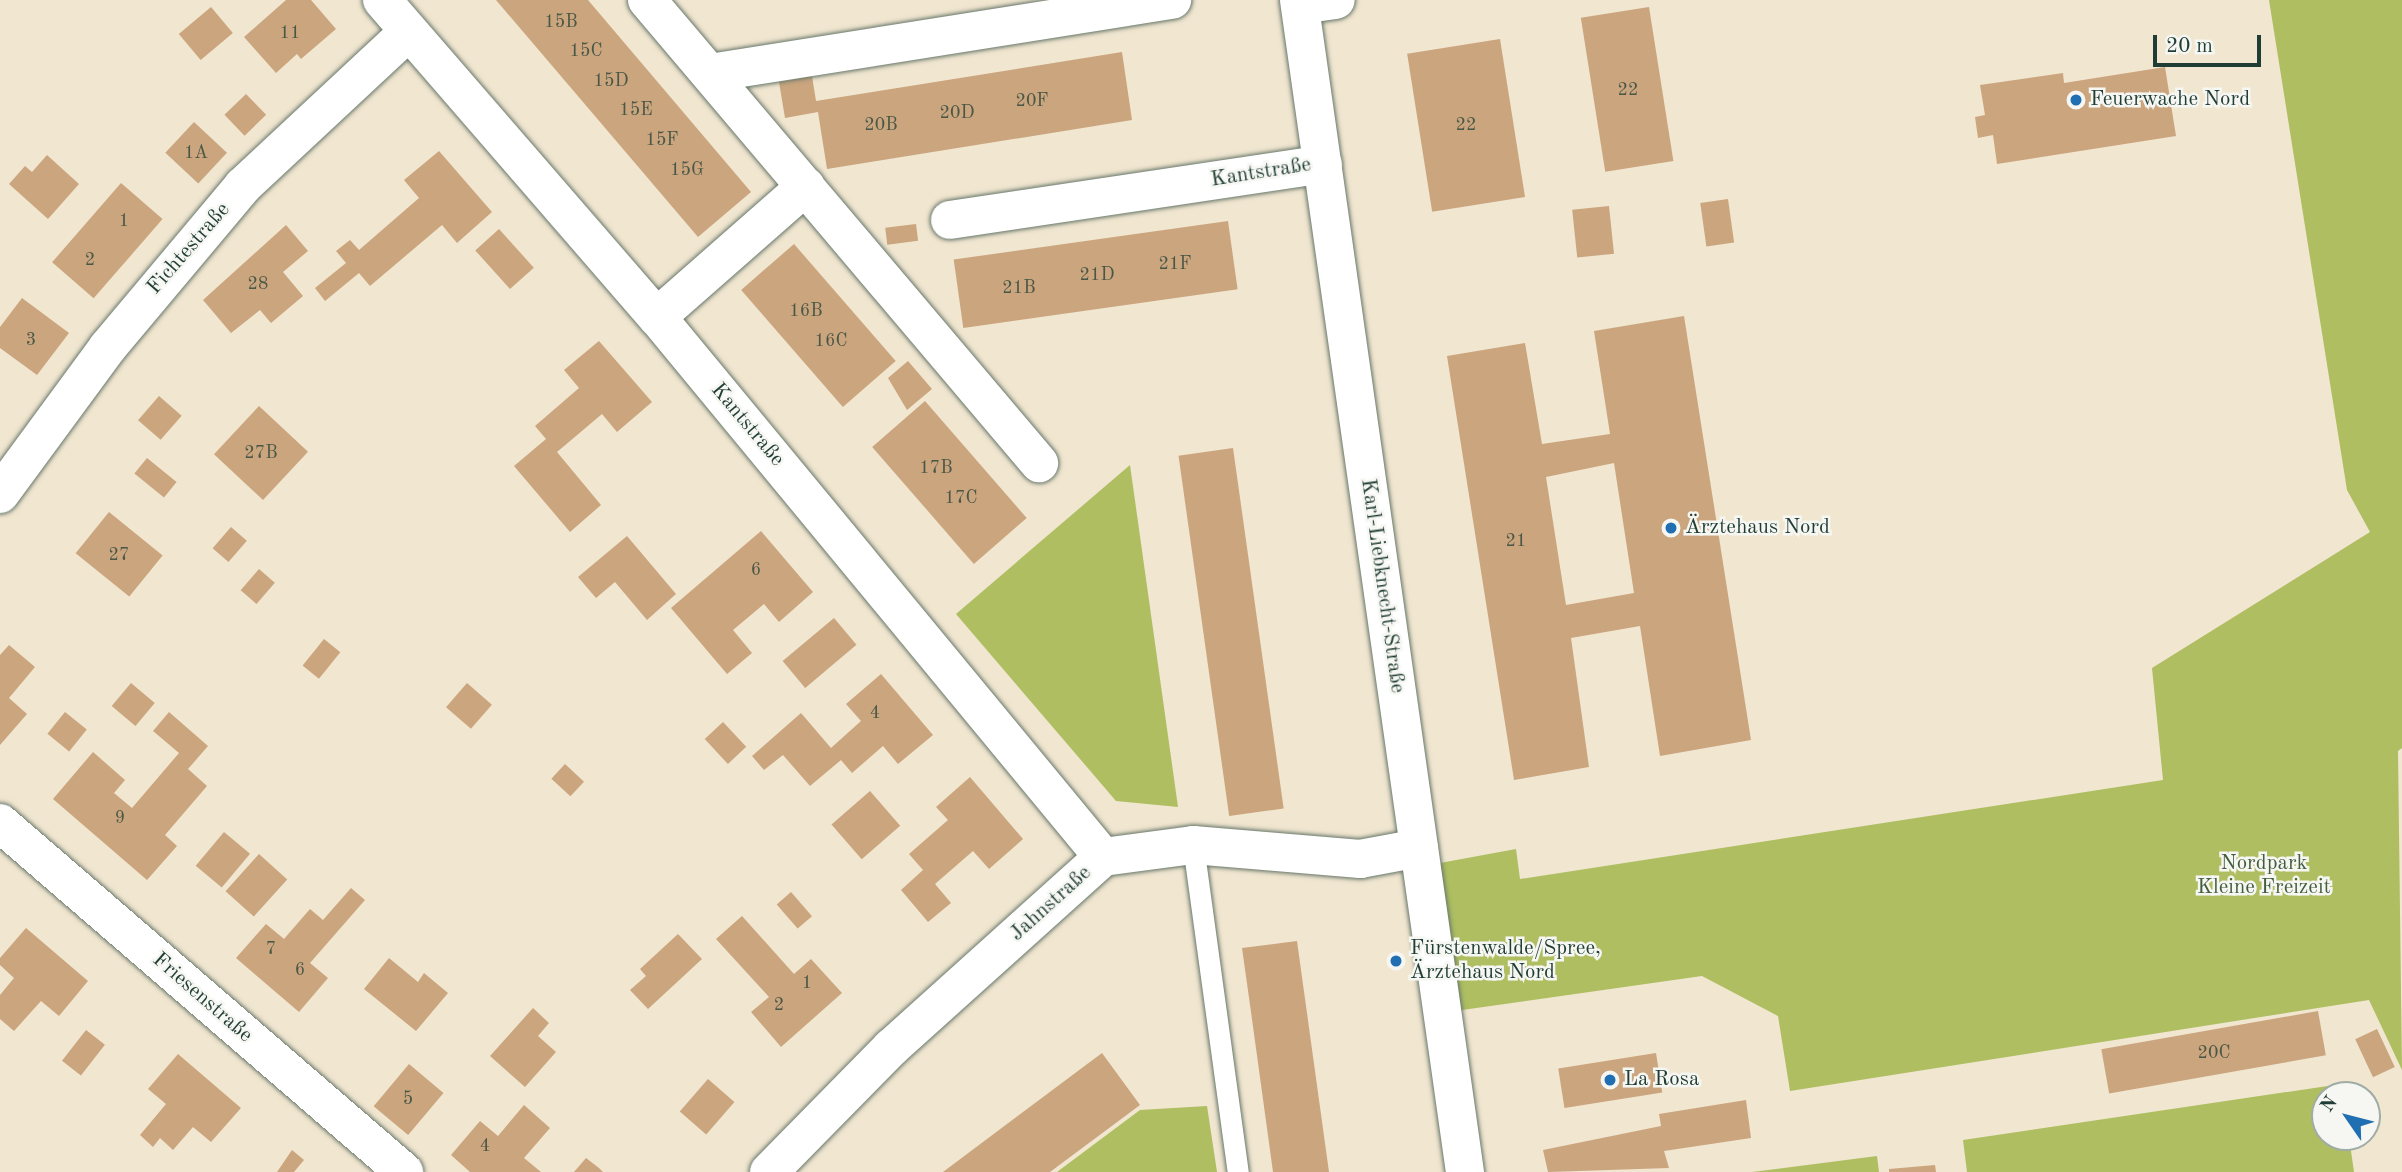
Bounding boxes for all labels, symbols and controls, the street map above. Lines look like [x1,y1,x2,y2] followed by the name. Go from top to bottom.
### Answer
[544,11,578,33] house number: 15B
[2157,21,2266,65] scale bar
[280,22,300,44] house number: 11
[2166,36,2213,57] text: 20 m
[570,40,602,62] house number: 15C
[594,70,628,92] house number: 15D
[1618,79,1638,101] house number: 22
[2090,87,2250,113] place label: Feuerwache Nord
[1015,90,1049,112] house number: 20F
[2068,92,2084,108] marker: Feuerwache Nord
[619,99,653,121] house number: 15E
[940,102,974,124] house number: 20D
[864,114,898,136] house number: 20B
[1456,114,1476,136] house number: 22
[645,129,679,151] house number: 15F
[184,142,208,164] house number: 1A
[1209,153,1313,193] street label: Kantstraße
[670,159,704,181] house number: 15G
[142,198,236,300] street label: Fichtestraße
[119,210,129,232] house number: 1
[85,249,95,271] house number: 2
[1158,253,1192,275] house number: 21F
[1080,264,1114,286] house number: 21D
[248,273,268,295] house number: 28
[1002,277,1036,299] house number: 21B
[789,300,823,322] house number: 16B
[26,329,36,351] house number: 3
[815,330,847,352] house number: 16C
[705,378,789,472] street label: Kantstraße
[244,442,278,464] house number: 27B
[919,457,953,479] house number: 17B
[1354,477,1410,695] street label: Karl-Liebknecht-Straße
[945,487,977,509] house number: 17C
[1685,515,1830,541] place label: Ärztehaus Nord
[1663,520,1679,536] marker: Ärztehaus Nord
[1506,530,1526,552] house number: 21
[109,544,129,566] house number: 27
[751,559,761,581] house number: 6
[870,702,880,724] house number: 4
[115,807,125,829] house number: 9
[2197,851,2331,901] park label: Nordpark Kleine Freizeit
[1005,861,1097,947] street label: Jahnstraße
[1410,936,1601,986] place label: Fürstenwalde/Spree, Ärztehaus Nord
[266,938,276,960] house number: 7
[147,948,257,1048] street label: Friesenstraße
[1388,953,1404,969] marker: Fürstenwalde/Spree, Ärztehaus Nord
[295,959,305,981] house number: 6
[802,972,812,994] house number: 1
[774,994,784,1016] house number: 2
[2198,1042,2230,1064] house number: 20C
[1624,1067,1699,1093] place label: La Rosa
[1602,1072,1618,1088] marker: La Rosa
[2311,1081,2381,1151] north arrow
[403,1088,413,1110] house number: 5
[2318,1093,2342,1116] text: N
[480,1135,490,1157] house number: 4

